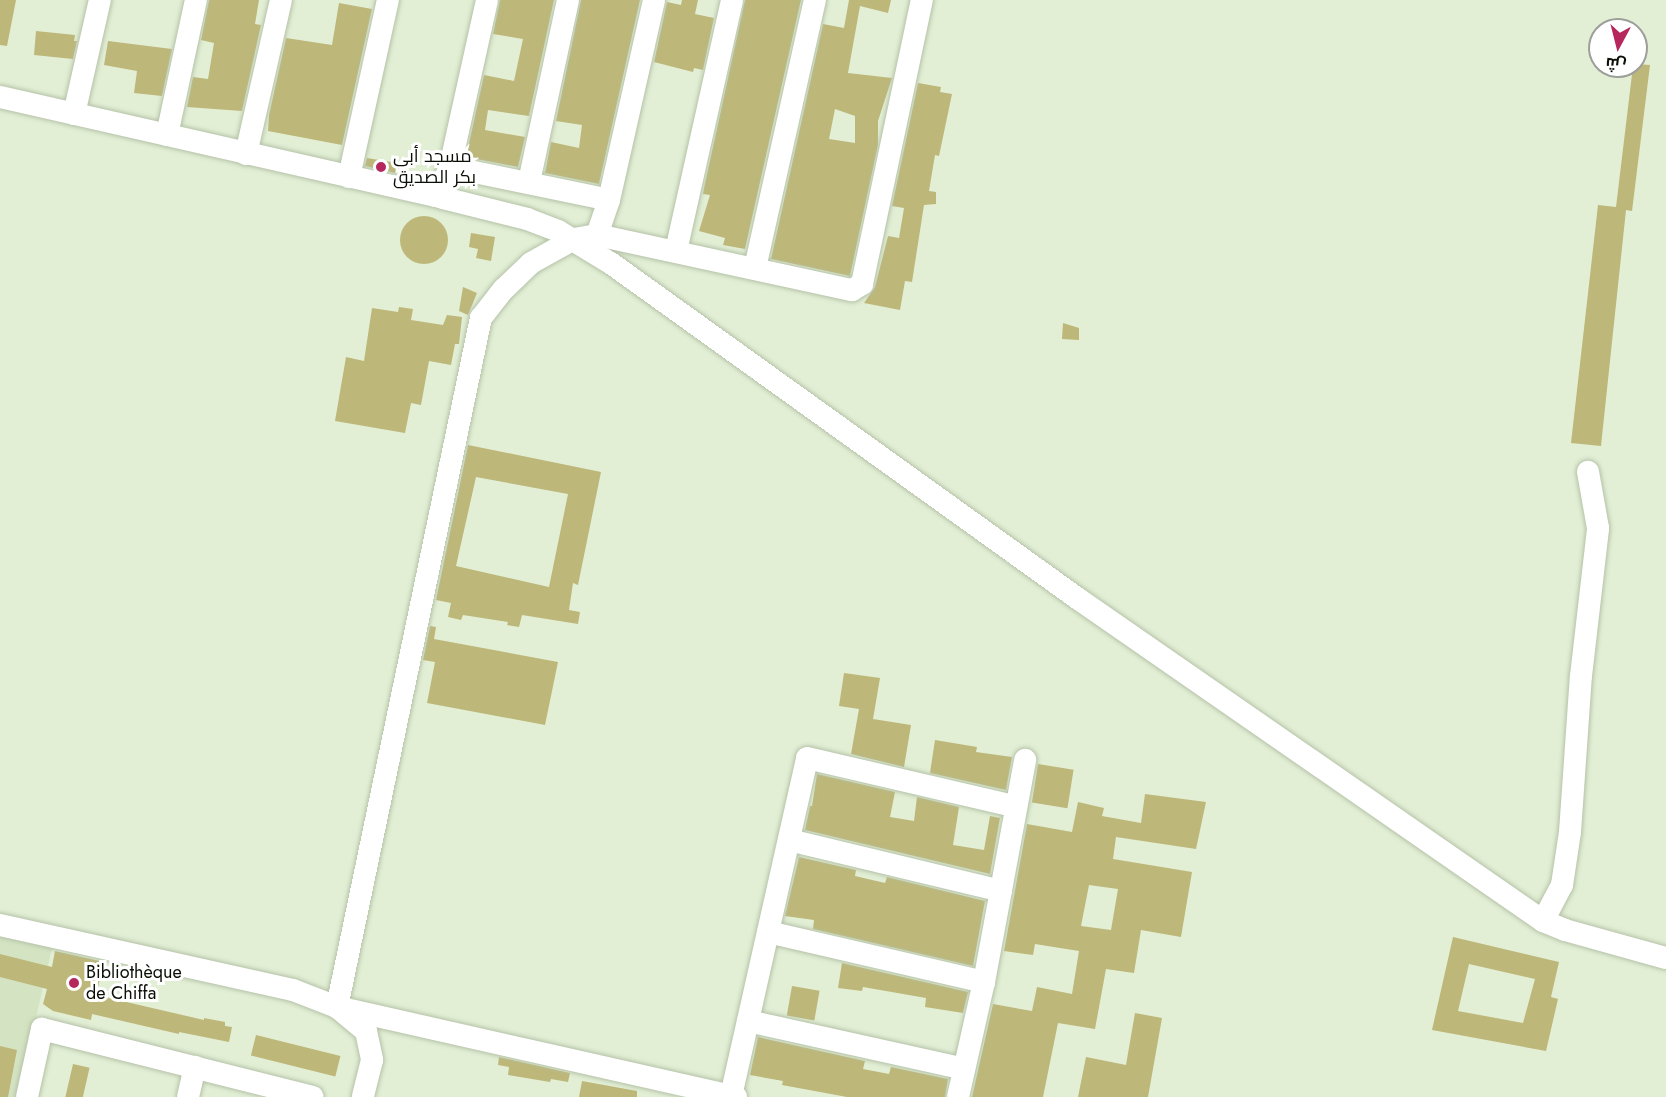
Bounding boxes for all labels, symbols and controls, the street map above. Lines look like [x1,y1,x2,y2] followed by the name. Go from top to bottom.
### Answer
[1588,18,1648,78] north arrow
[1604,52,1628,77] text: ش
[393,146,476,188] place label: مسجد أبي بكر الصديق
[374,160,388,174] marker: مسجد أبي بكر الصديق
[86,962,182,1004] place label: Bibliothèque de Chiffa
[67,976,81,990] marker: Bibliothèque de Chiffa

